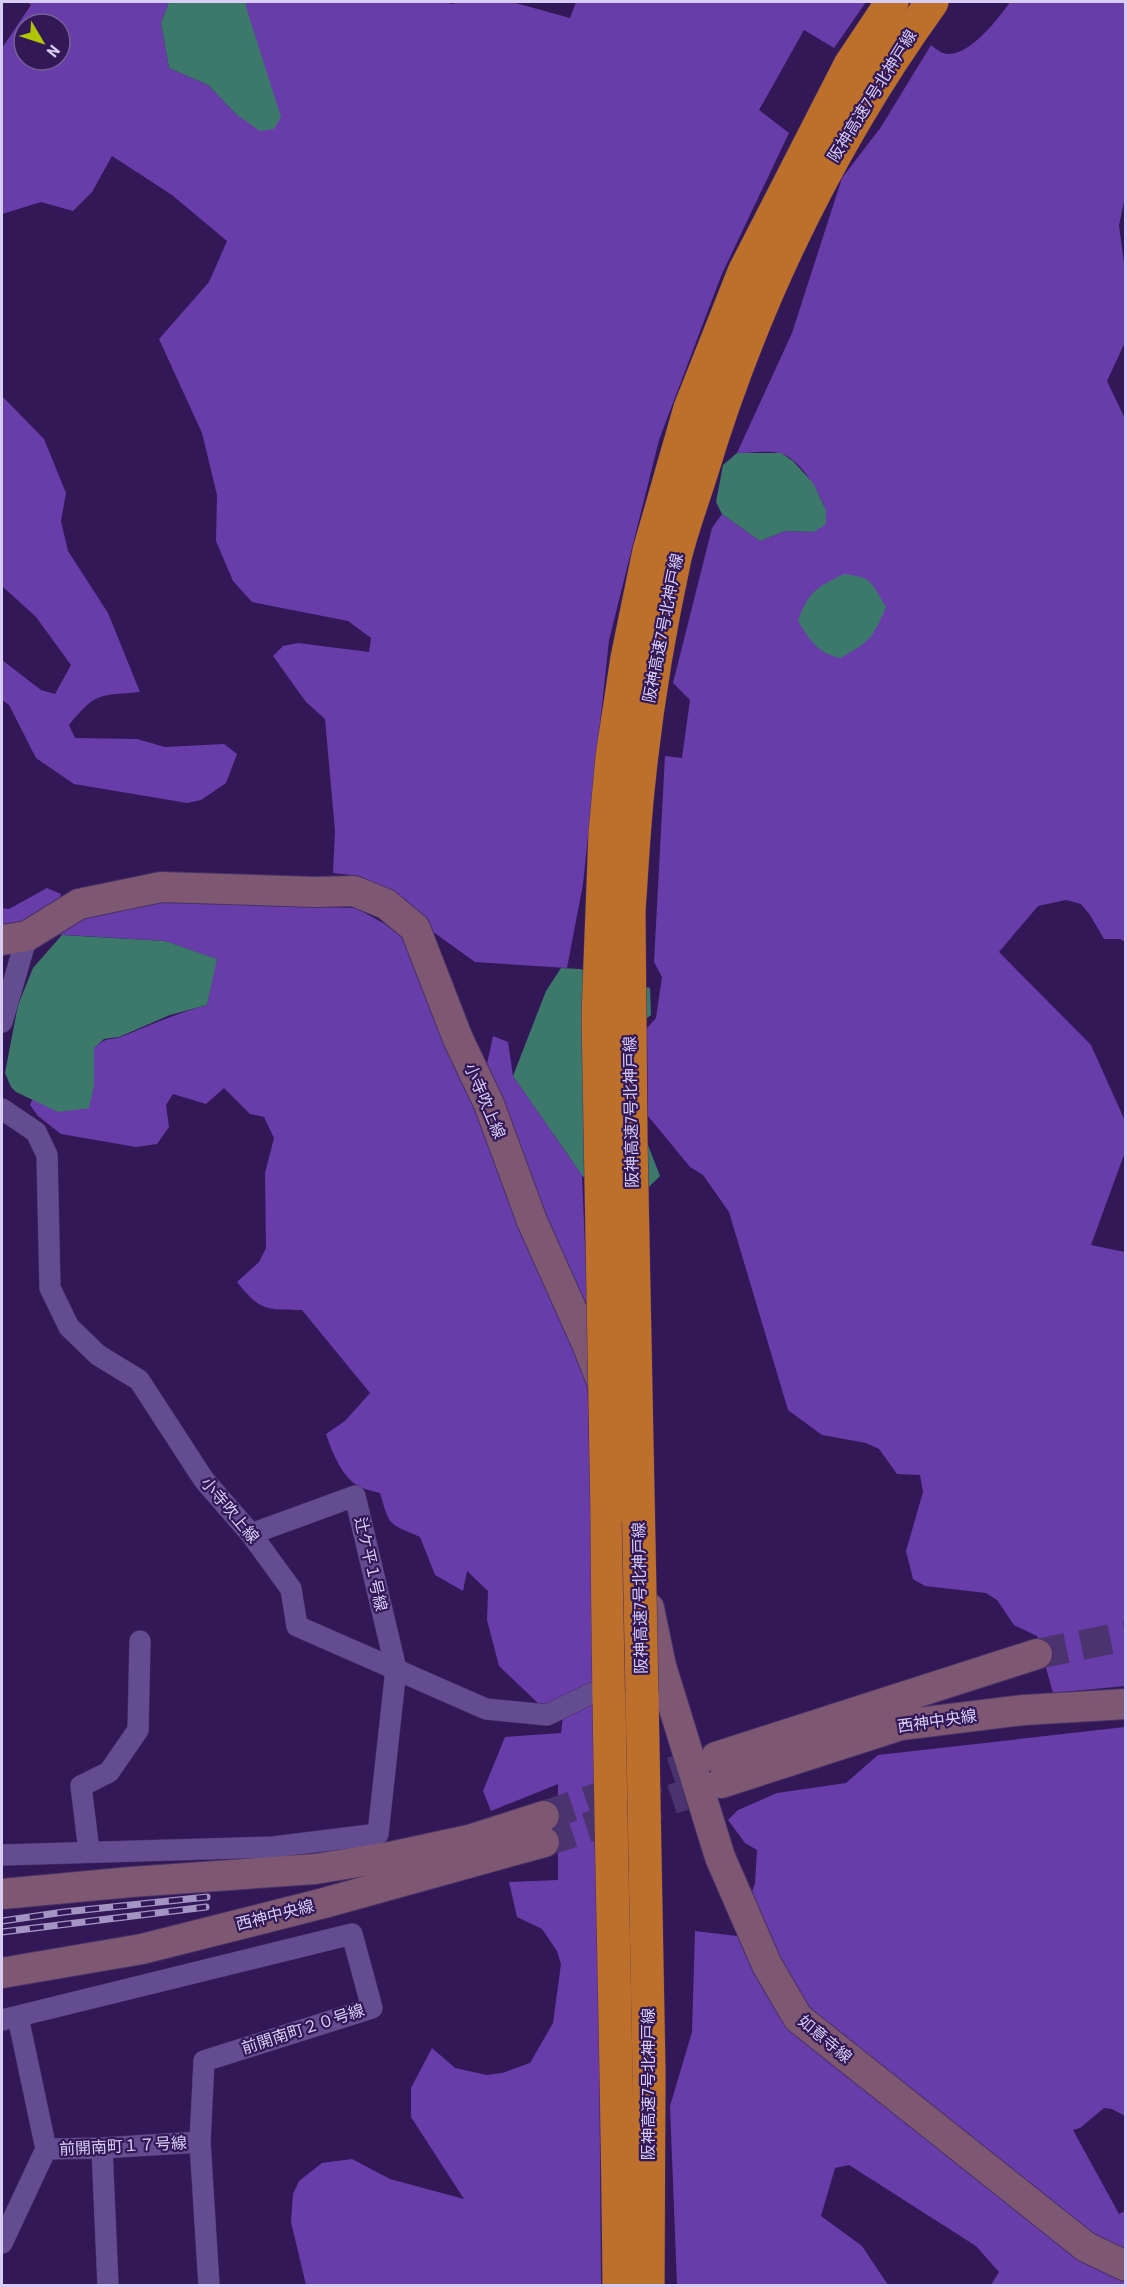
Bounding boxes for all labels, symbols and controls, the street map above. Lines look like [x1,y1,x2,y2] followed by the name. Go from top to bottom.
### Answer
[12,12,72,72] north arrow
[824,27,920,165] street label: 阪神高速7号北神戸線
[43,41,64,61] text: N
[639,552,687,704] street label: 阪神高速7号北神戸線
[620,1036,642,1188] street label: 阪神高速7号北神戸線
[461,1060,509,1142] street label: 小寺吹上線
[197,1473,263,1547] street label: 小寺吹上線
[351,1515,391,1613] street label: 辻ケ平１号線
[629,1522,651,1674] street label: 阪神高速7号北神戸線
[896,1706,978,1736] street label: 西神中央線
[234,1896,316,1934] street label: 西神中央線
[239,2000,367,2058] street label: 前開南町２０号線
[639,2008,658,2160] street label: 阪神高速7号北神戸線
[794,2011,856,2067] street label: 如意寺線
[59,2133,187,2159] street label: 前開南町１７号線

